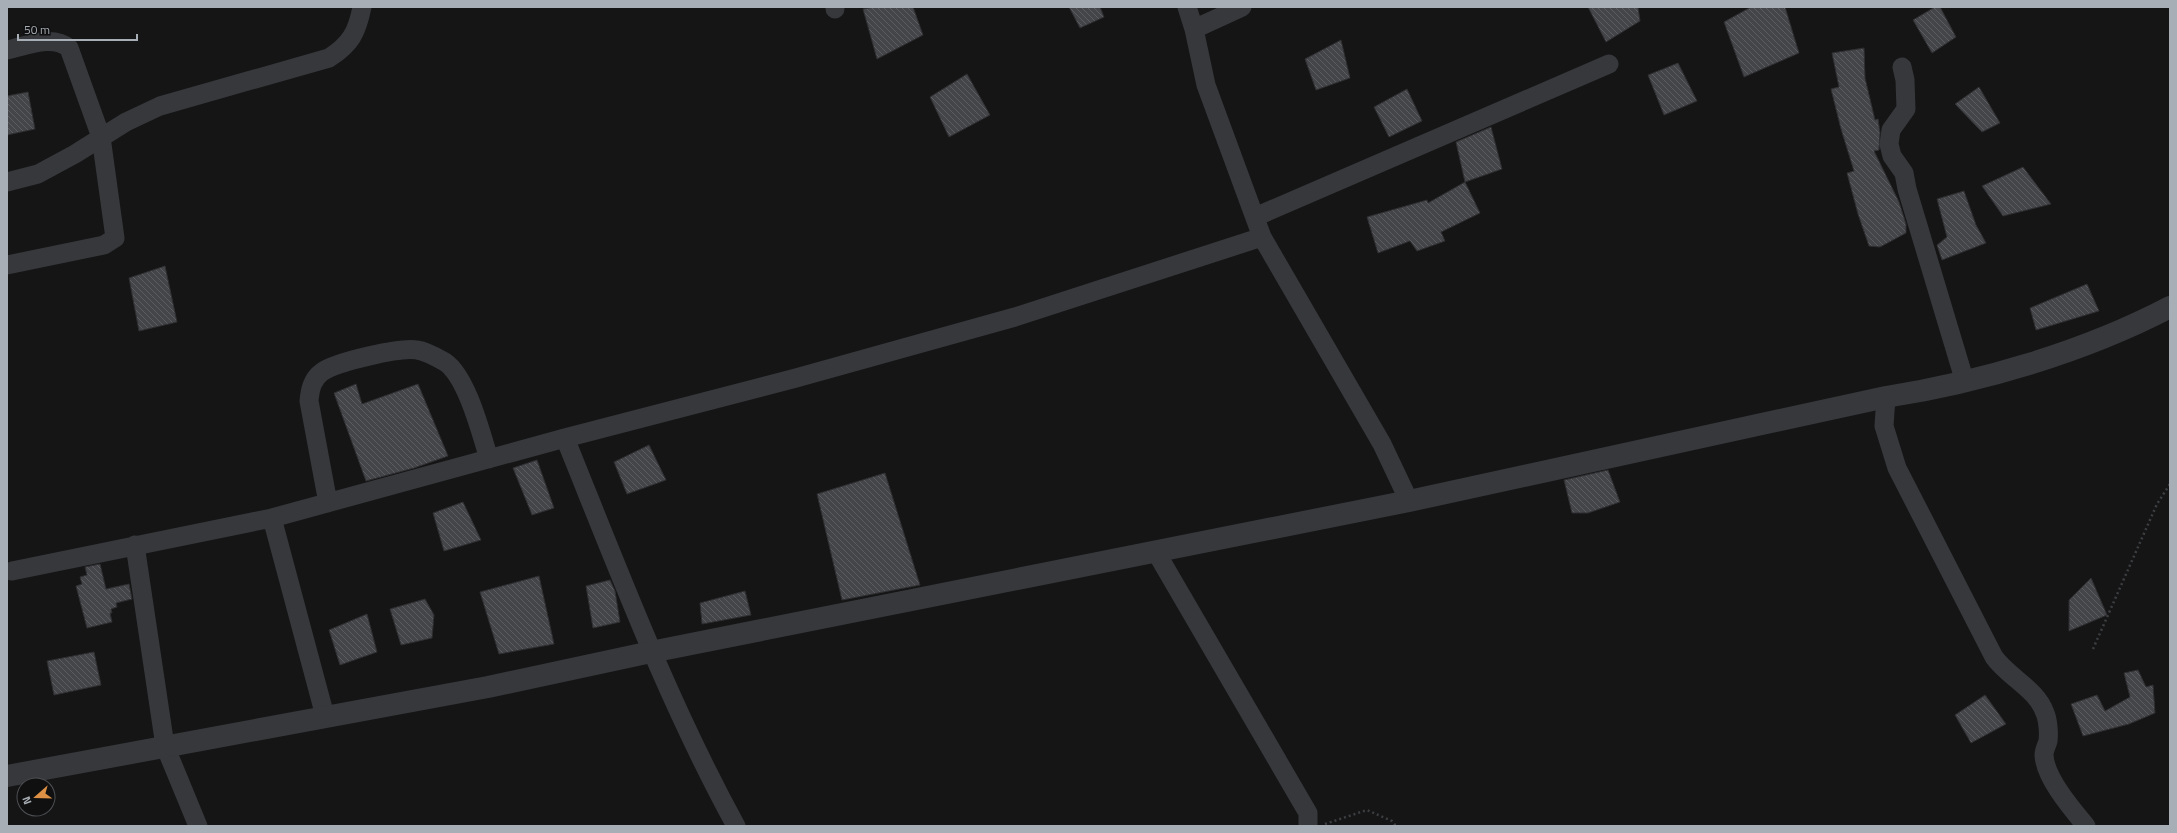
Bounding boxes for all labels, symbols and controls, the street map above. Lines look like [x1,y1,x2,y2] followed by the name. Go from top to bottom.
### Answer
[18,16,137,42] scale bar
[24,20,50,39] text: 50 m
[16,777,56,817] north arrow
[18,794,35,807] text: N

